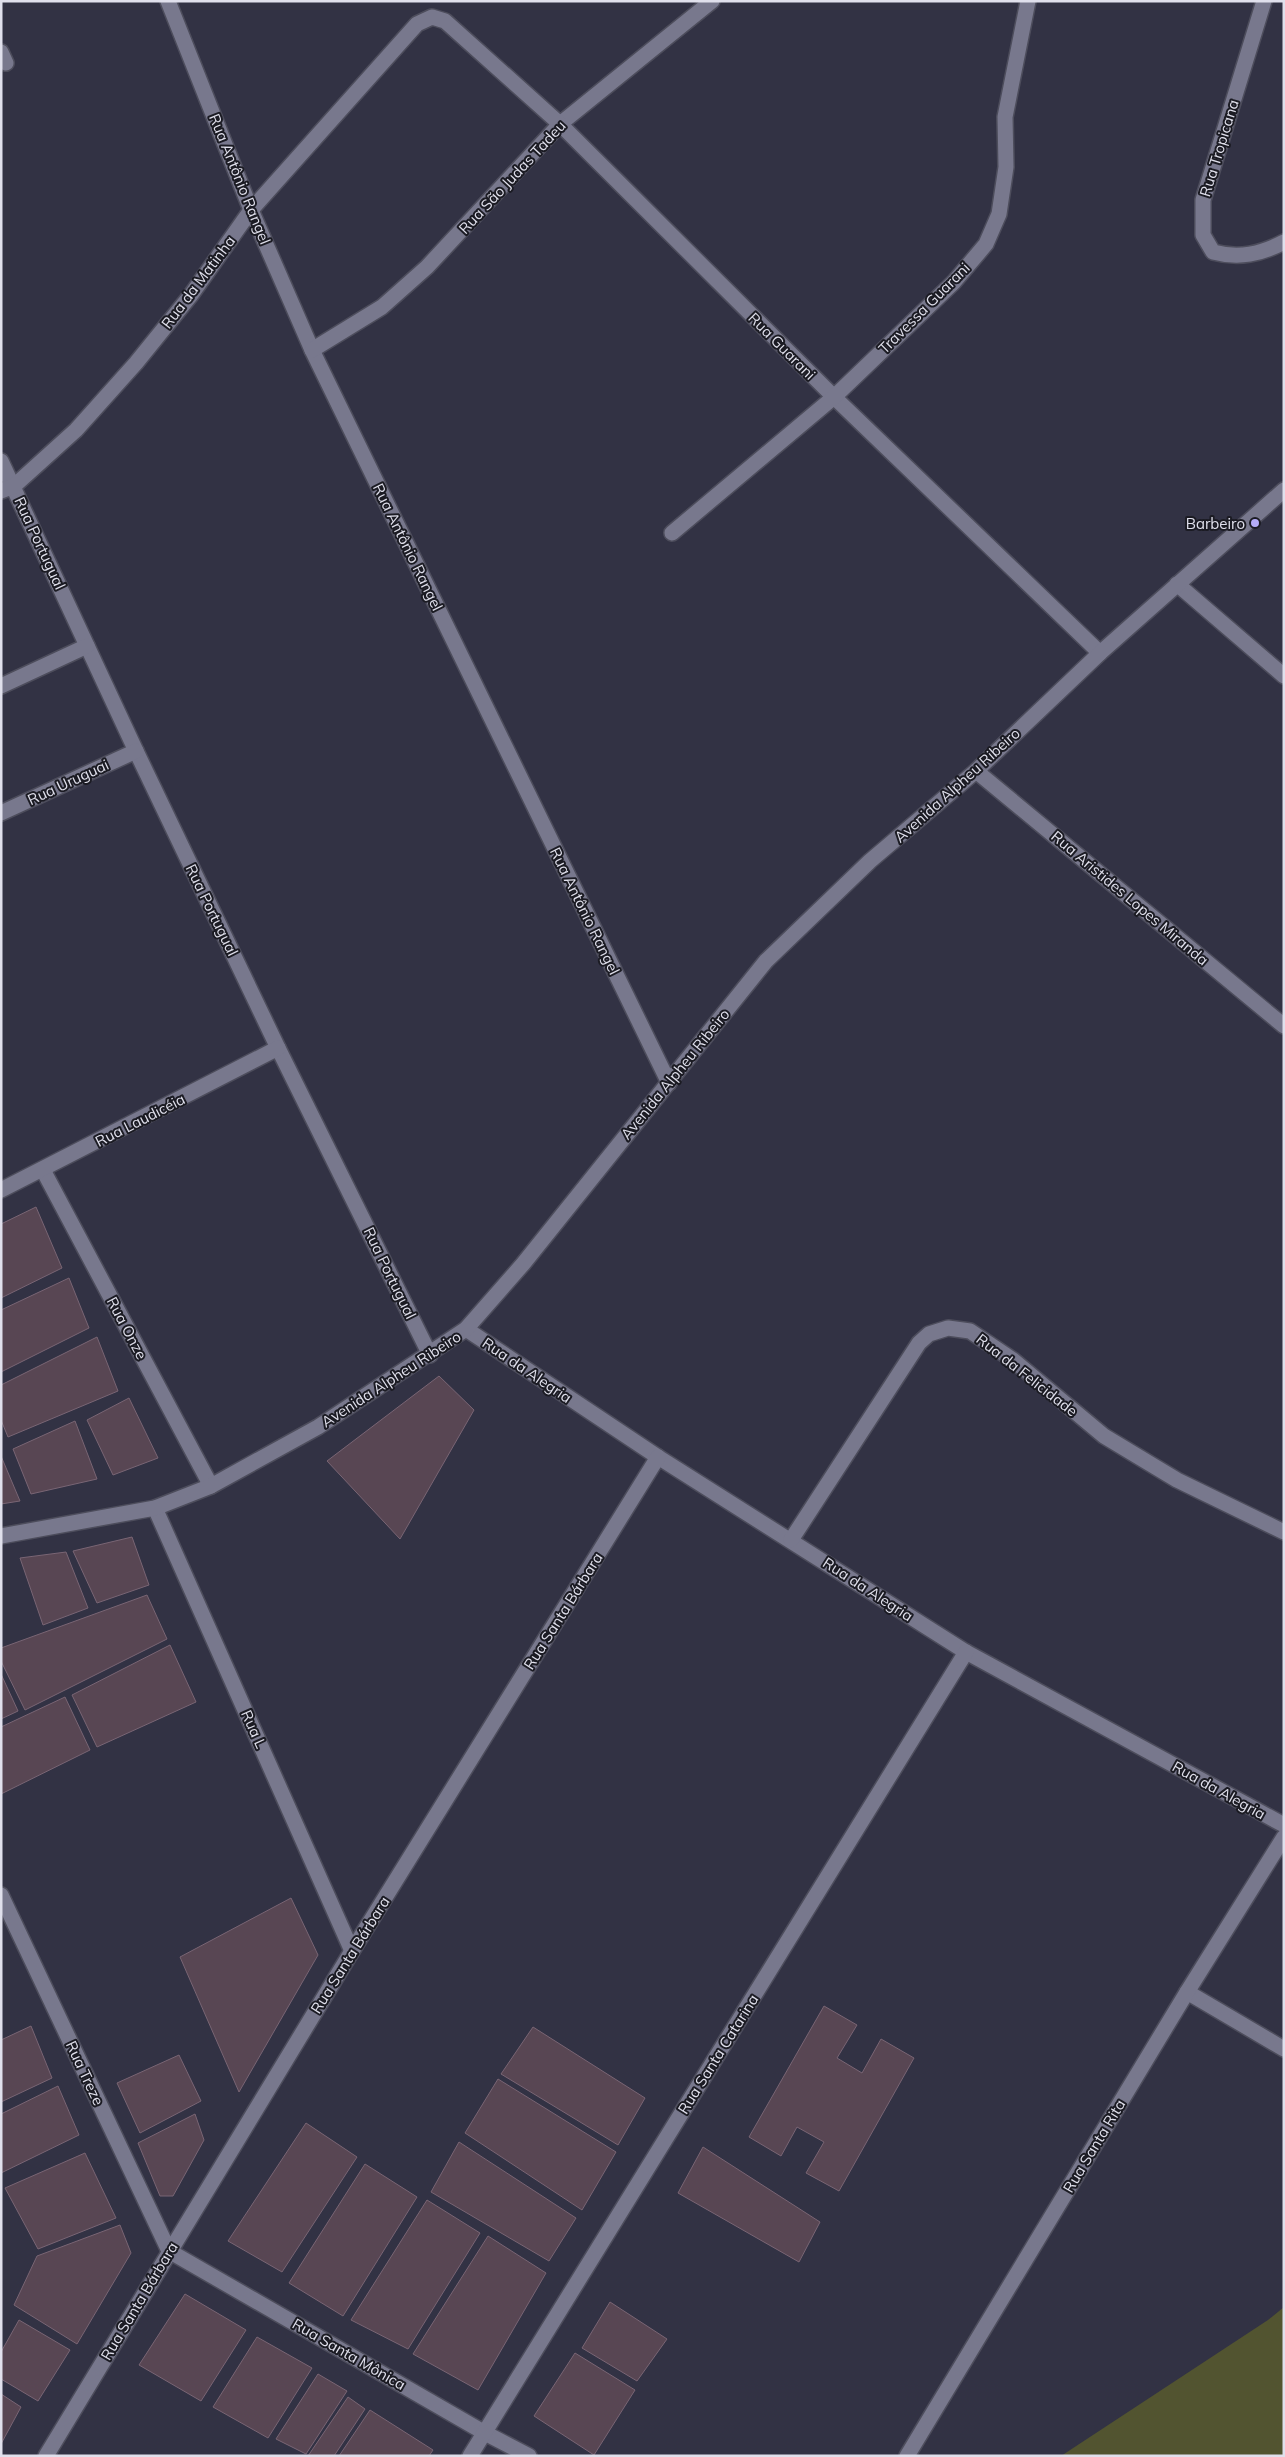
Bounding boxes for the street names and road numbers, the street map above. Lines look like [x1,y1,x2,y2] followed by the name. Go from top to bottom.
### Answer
[1195,97,1243,199] street label: Rua Tropicana
[205,111,275,247] street label: Rua Antônio Rangel
[454,116,570,238] street label: Rua São Judas Tadeu
[157,232,239,332] street label: Rua da Matinha
[874,258,974,358] street label: Travessa Guarani
[744,308,820,384] street label: Rua Guarani
[369,480,447,614] street label: Rua Antônio Rangel
[10,494,70,592] street label: Rua Portugual
[890,724,1024,846] street label: Avenida Alpheu Ribeiro
[24,755,112,809] street label: Rua Uruguai
[1047,827,1213,969] street label: Rua Aristides Lopes Miranda
[546,844,624,978] street label: Rua Antônio Rangel
[182,861,242,959] street label: Rua Portugual
[616,1005,734,1143] street label: Avenida Alpheu Ribeiro
[92,1089,188,1151] street label: Rua Laudicéia
[360,1224,420,1322] street label: Rua Portugual
[103,1293,151,1363] street label: Rua Onze
[318,1327,464,1431] street label: Avenida Alpheu Ribeiro
[973,1330,1081,1420] street label: Rua da Felicidade
[479,1333,575,1407] street label: Rua da Alegria
[519,1549,607,1673] street label: Rua Santa Bárbara
[819,1553,917,1625] street label: Rua da Alegria
[237,1707,271,1751] street label: Rua L
[1169,1757,1269,1823] street label: Rua da Alegria
[306,1893,394,2017] street label: Rua Santa Bárbara
[674,1991,762,2117] street label: Rua Santa Catarina
[62,2038,108,2108] street label: Rua Treze
[1059,2096,1129,2196] street label: Rua Santa Rita
[96,2239,182,2363] street label: Rua Santa Bárbara
[289,2314,409,2394] street label: Rua Santa Mônica

